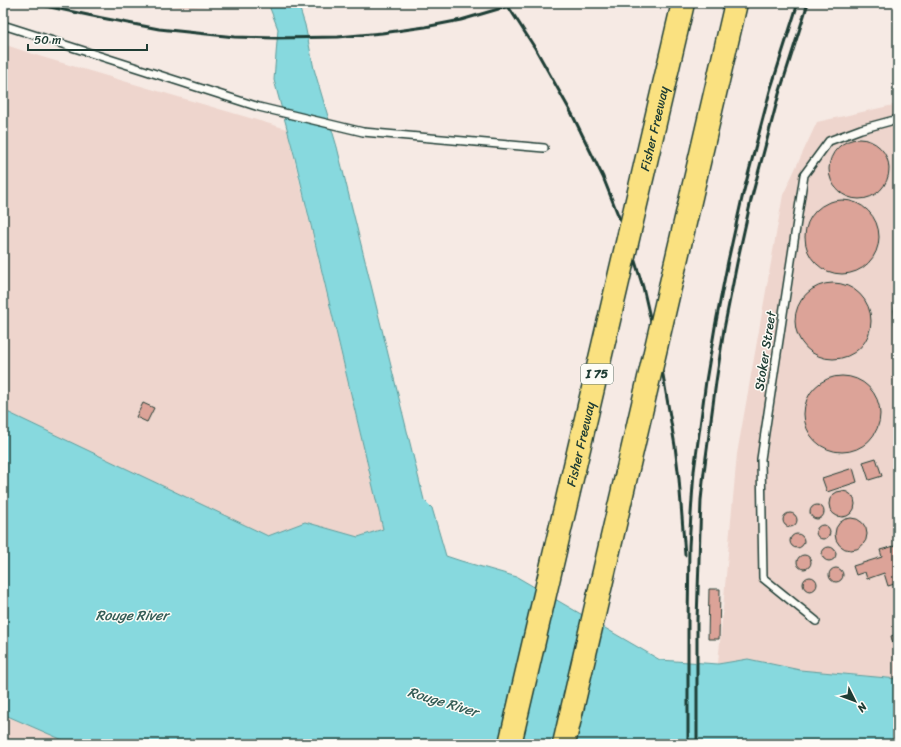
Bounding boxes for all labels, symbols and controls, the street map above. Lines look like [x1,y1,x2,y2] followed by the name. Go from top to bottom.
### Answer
[28,26,147,52] scale bar
[34,29,61,51] text: 50 m
[633,83,675,173] street label: Fisher Freeway
[747,309,783,392] street label: Stoker Street
[581,364,613,384] road number: I 75
[559,399,601,489] street label: Fisher Freeway
[96,603,170,628] water label: Rouge River
[405,679,483,725] water label: Rouge River
[835,681,875,721] north arrow
[852,697,872,717] text: N

